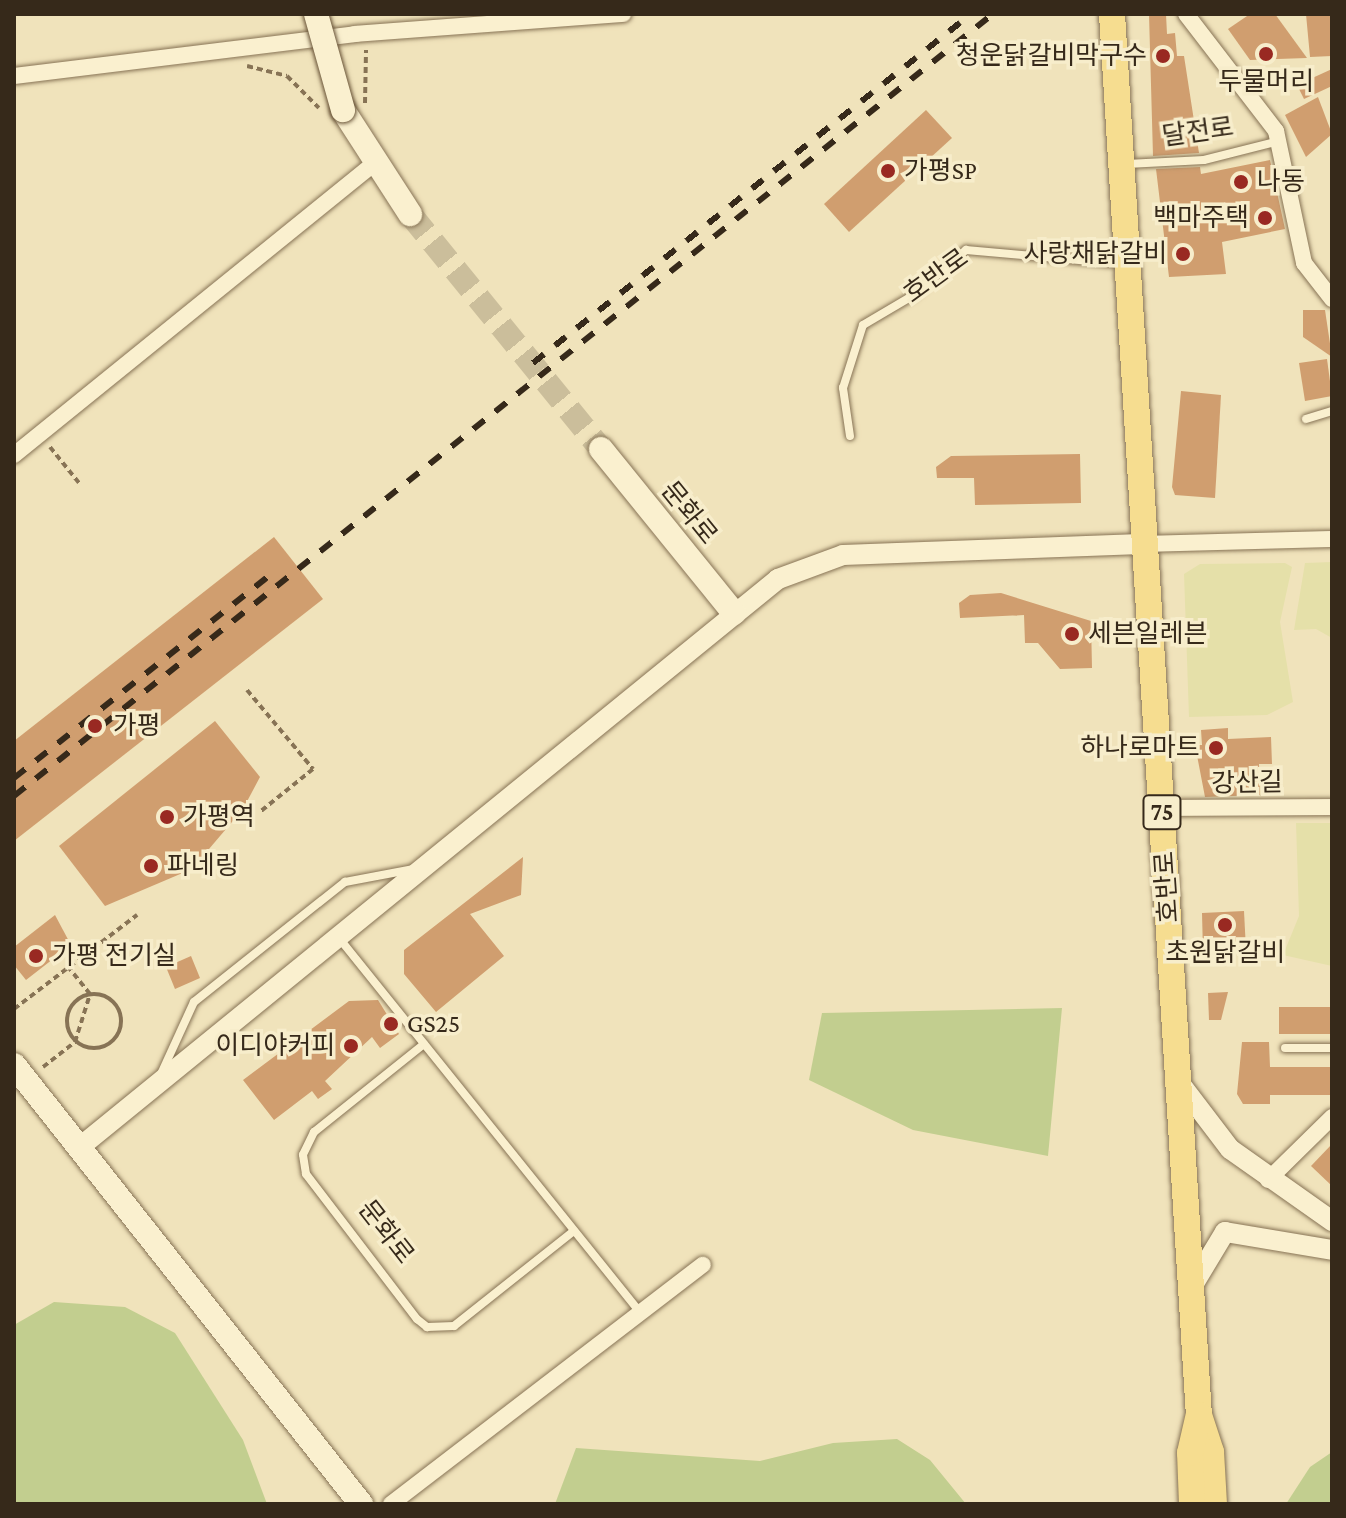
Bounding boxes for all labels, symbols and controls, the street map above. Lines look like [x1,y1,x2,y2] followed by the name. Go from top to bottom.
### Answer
[956,40,1147,72] place label: 청운닭갈비막구수
[1257,45,1275,63] marker: 두물머리
[1154,47,1172,65] marker: 청운닭갈비막구수
[1218,66,1314,98] place label: 두물머리
[1160,112,1236,152] street label: 달전로
[904,155,977,187] place label: 가평SP
[879,162,897,180] marker: 가평SP
[1257,166,1305,198] place label: 나동
[1232,173,1250,191] marker: 나동
[1153,202,1249,234] place label: 백마주택
[1256,209,1274,227] marker: 백마주택
[1023,238,1167,270] place label: 사랑채닭갈비
[898,242,974,310] street label: 호반로
[1174,245,1192,263] marker: 사랑채닭갈비
[654,475,724,551] street label: 문화로
[1088,618,1208,650] place label: 세븐일레븐
[1063,625,1081,643] marker: 세븐일레븐
[113,710,161,742] place label: 가평
[84,715,106,737] marker: 가평
[1080,732,1200,764] place label: 하나로마트
[1207,739,1225,757] marker: 하나로마트
[1211,767,1283,799] street label: 강산길
[1142,792,1182,832] road number: 75
[183,801,255,833] place label: 가평역
[158,808,176,826] marker: 가평역
[167,850,239,882] place label: 파네링
[1149,850,1185,924] street label: 호반로
[142,857,160,875] marker: 파네링
[1216,916,1234,934] marker: 초원닭갈비
[1165,937,1285,969] place label: 초원닭갈비
[52,940,176,972] place label: 가평 전기실
[27,947,45,965] marker: 가평 전기실
[407,1008,460,1040] place label: GS25
[382,1015,400,1033] marker: GS25
[215,1030,335,1062] place label: 이디야커피
[342,1037,360,1055] marker: 이디야커피
[352,1194,420,1270] street label: 문화로

